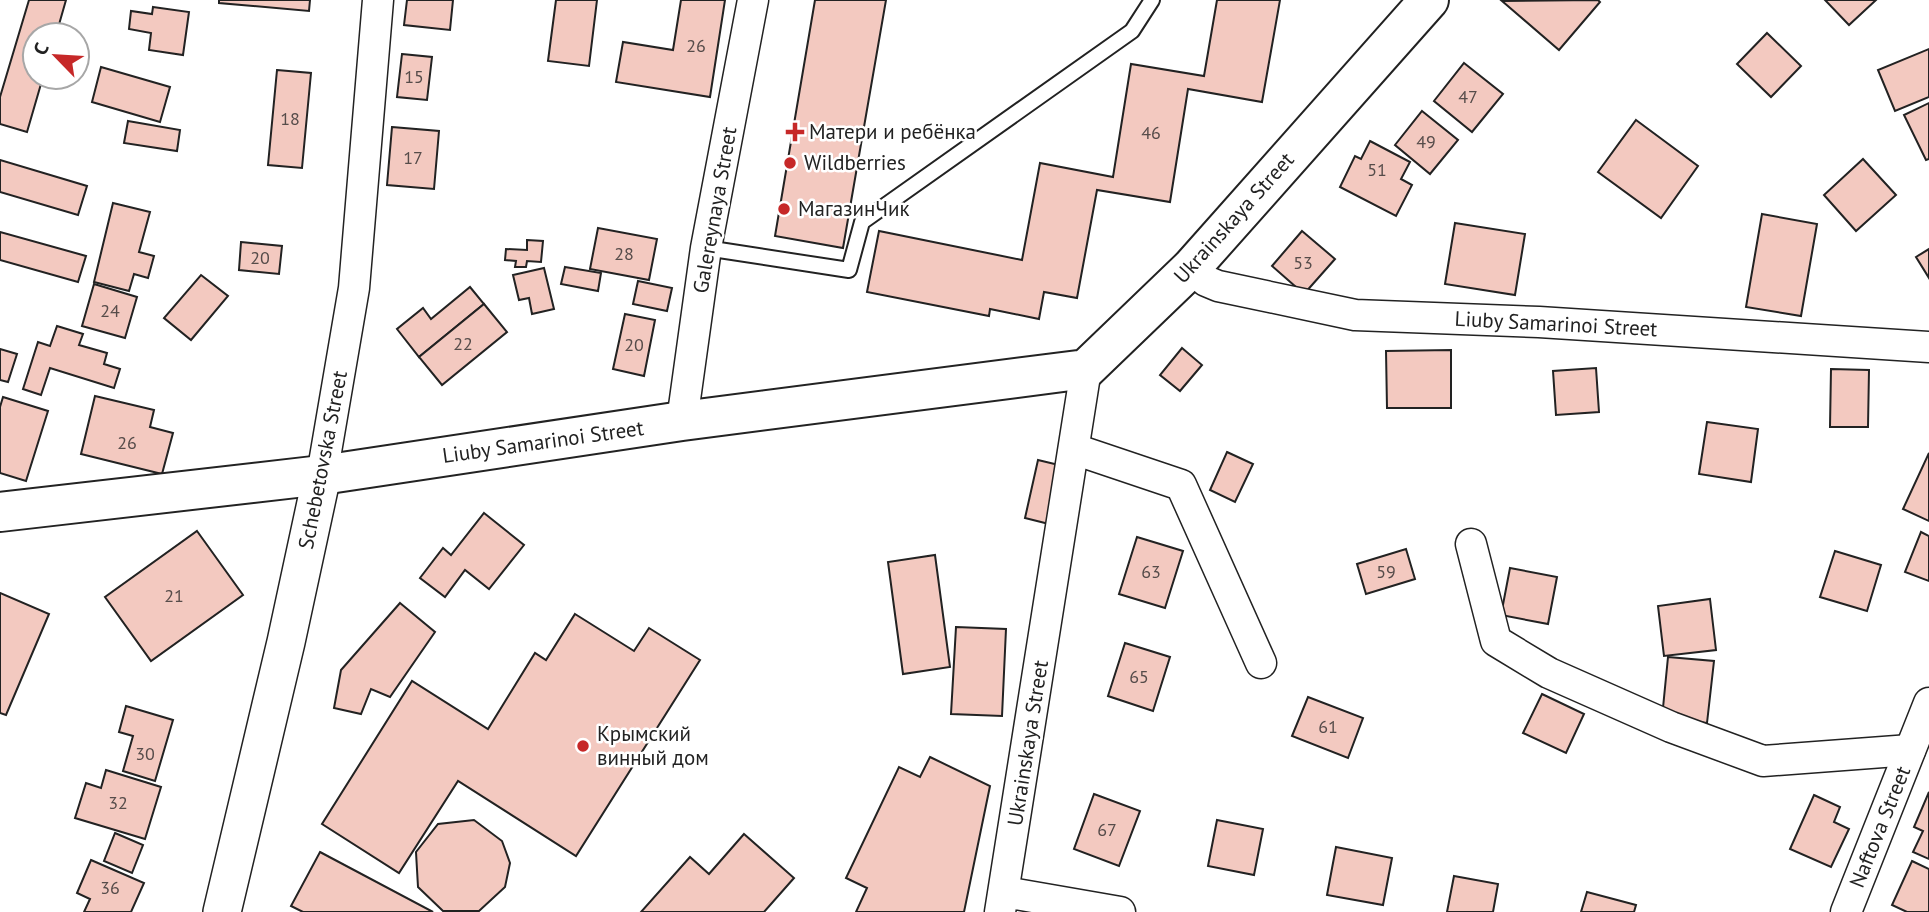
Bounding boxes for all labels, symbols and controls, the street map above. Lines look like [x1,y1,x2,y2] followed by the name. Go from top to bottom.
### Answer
[21,21,91,91] north arrow
[686,34,706,57] house number: 26
[27,39,54,59] text: С
[404,65,424,88] house number: 15
[1458,85,1478,108] house number: 47
[280,107,300,130] house number: 18
[809,118,976,145] place label: Матери и ребёнка
[1141,121,1161,144] house number: 46
[787,124,803,140] marker: Матери и ребёнка
[687,125,742,295] street label: Galereynaya Street
[1416,130,1436,153] house number: 49
[403,146,423,169] house number: 17
[1168,147,1300,289] street label: Ukrainskaya Street
[804,149,906,176] place label: Wildberries
[782,155,798,171] marker: Wildberries
[1367,158,1387,181] house number: 51
[798,195,909,222] place label: МагазинЧик
[776,201,792,217] marker: МагазинЧик
[614,242,634,265] house number: 28
[250,246,270,269] house number: 20
[1293,251,1313,274] house number: 53
[100,299,120,322] house number: 24
[1454,305,1658,342] street label: Liuby Samarinoi Street
[453,332,473,355] house number: 22
[624,333,644,356] house number: 20
[292,368,353,551] street label: Schebetovska Street
[441,414,645,469] street label: Liuby Samarinoi Street
[117,431,137,454] house number: 26
[1141,560,1161,583] house number: 63
[1376,560,1396,583] house number: 59
[164,584,184,607] house number: 21
[1001,658,1054,828] street label: Ukrainskaya Street
[1129,665,1149,688] house number: 65
[1318,715,1338,738] house number: 61
[597,720,709,771] place label: Крымский винный дом
[575,738,591,754] marker: Крымский винный дом
[135,742,155,765] house number: 30
[1843,762,1916,891] street label: Naftova Street
[108,791,128,814] house number: 32
[1097,818,1117,841] house number: 67
[100,876,120,899] house number: 36

